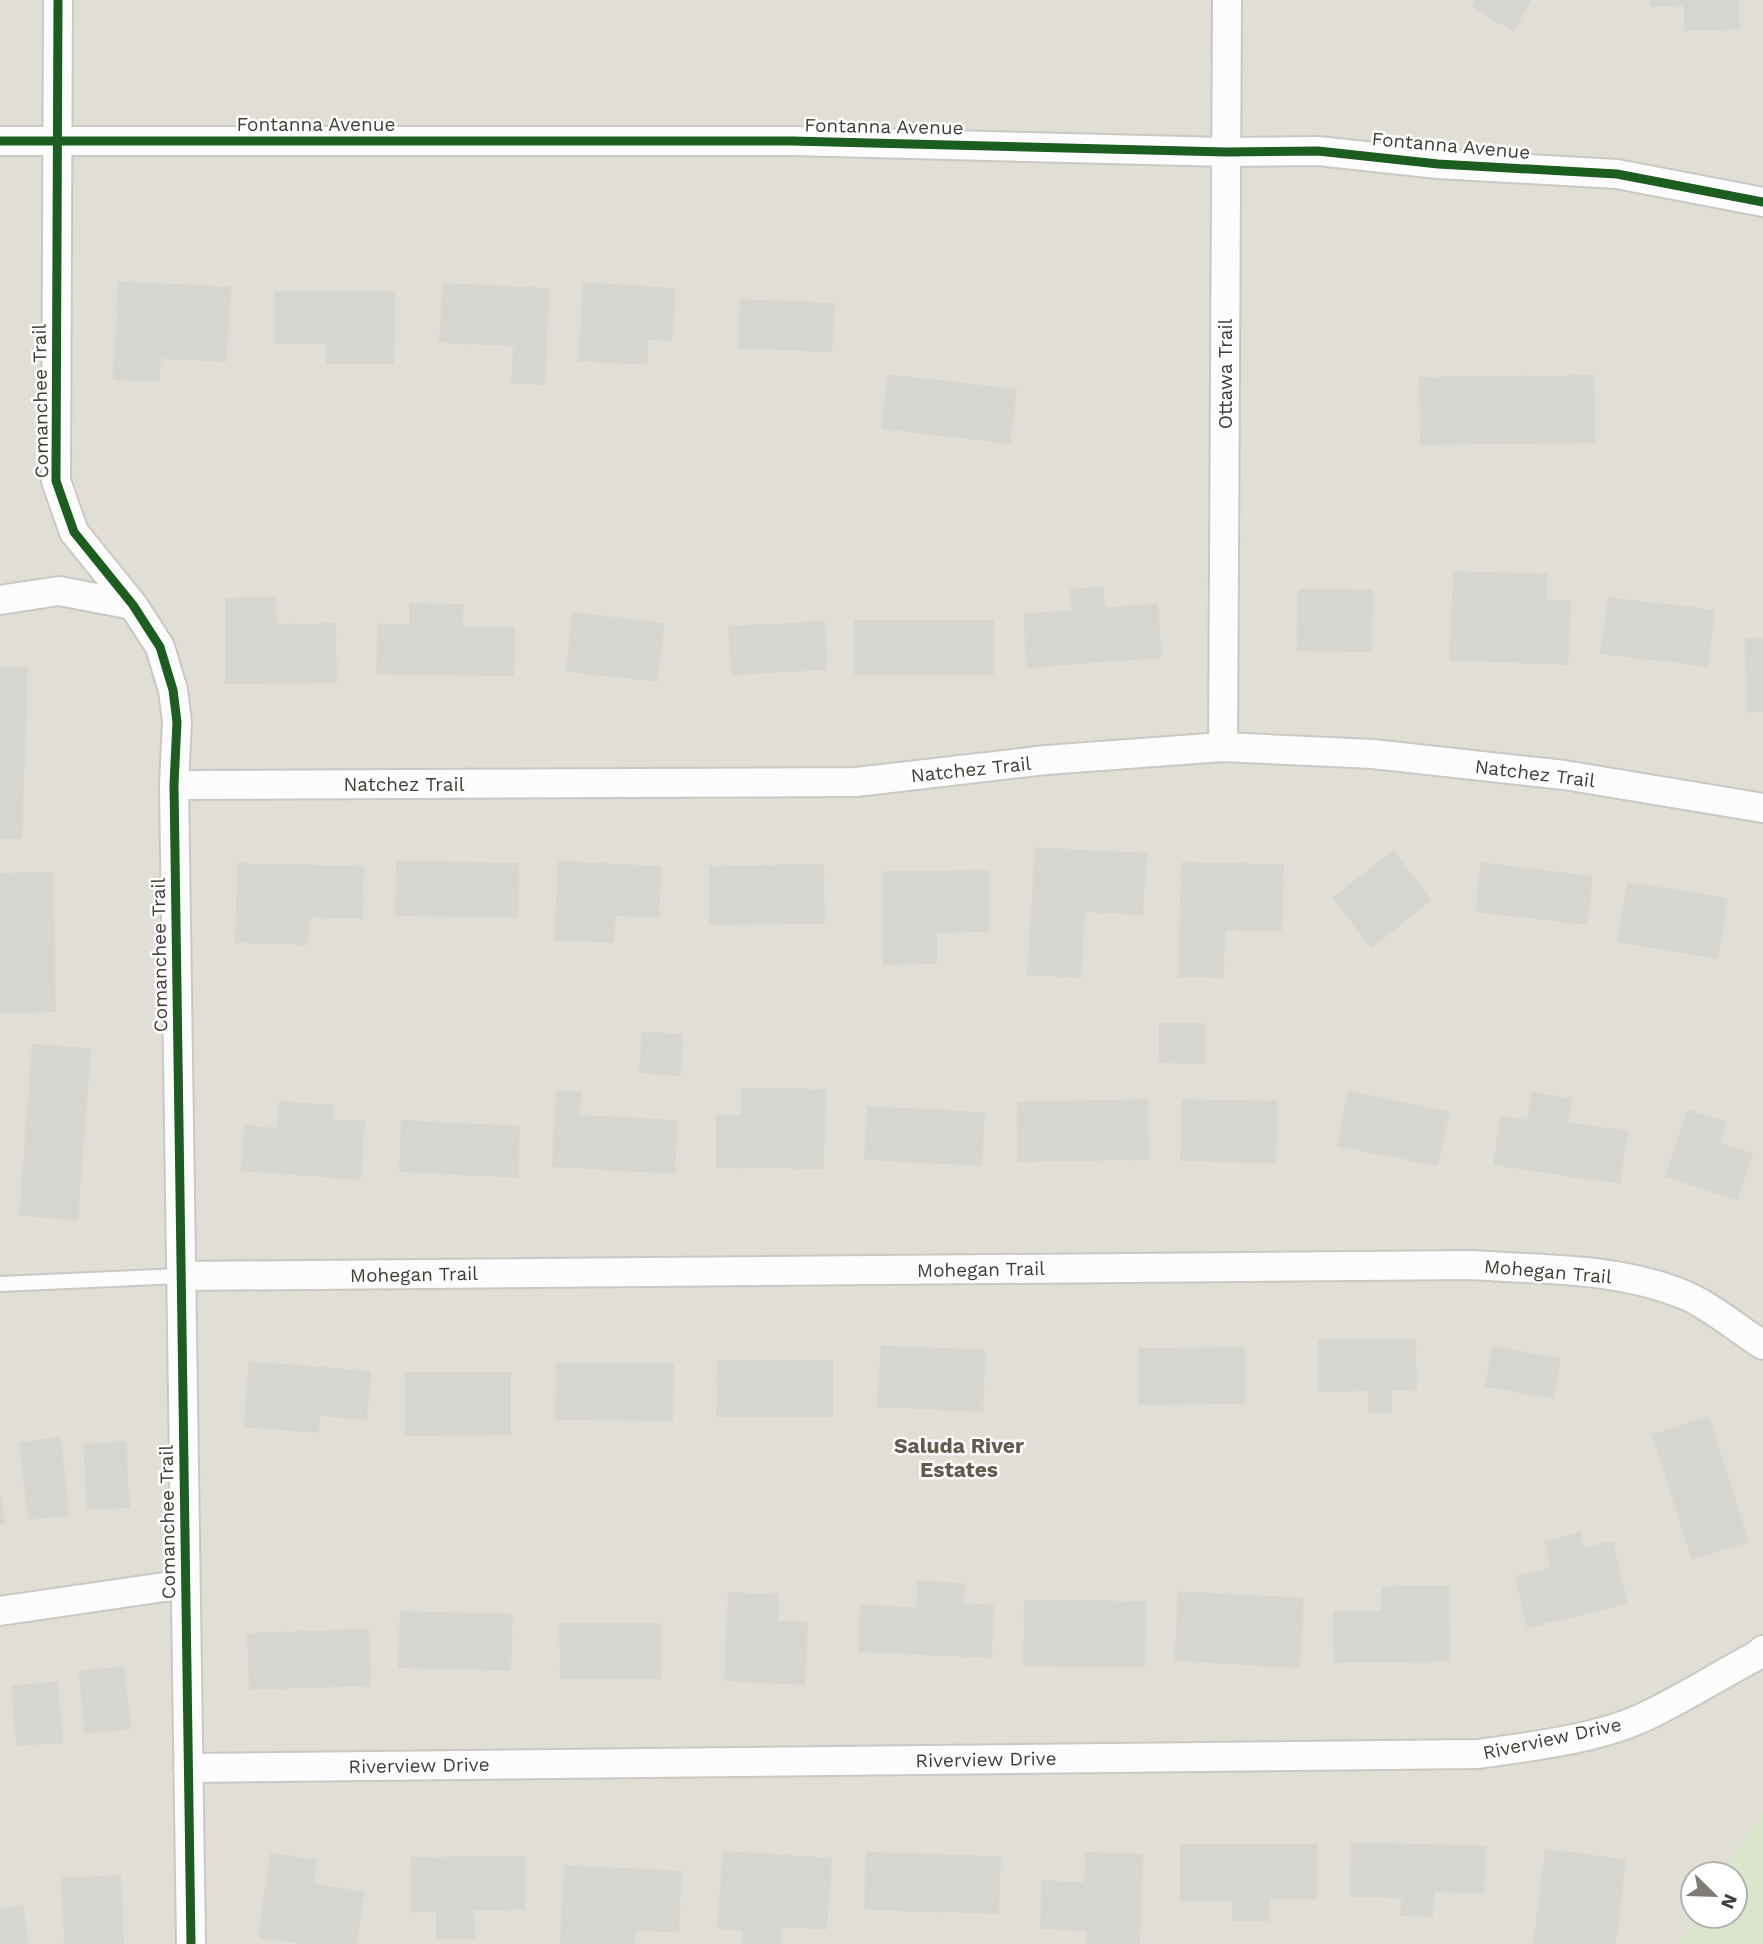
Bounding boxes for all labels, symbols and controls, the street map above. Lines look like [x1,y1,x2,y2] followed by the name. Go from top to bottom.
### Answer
[236,113,396,136] street label: Fontanna Avenue
[804,114,964,139] street label: Fontanna Avenue
[1371,127,1531,164] street label: Fontanna Avenue
[1214,318,1237,429] street label: Ottawa Trail
[28,323,53,478] street label: Comanchee Trail
[910,752,1033,787] street label: Natchez Trail
[1474,755,1597,792] street label: Natchez Trail
[344,773,465,796] street label: Natchez Trail
[147,877,172,1032] street label: Comanchee Trail
[1483,1254,1613,1289] street label: Mohegan Trail
[917,1257,1045,1282] street label: Mohegan Trail
[350,1262,478,1287] street label: Mohegan Trail
[894,1433,1024,1482] district label: Saluda River Estates
[155,1444,180,1599] street label: Comanchee Trail
[1481,1713,1623,1764] street label: Riverview Drive
[915,1747,1057,1772] street label: Riverview Drive
[348,1753,490,1778] street label: Riverview Drive
[1679,1860,1749,1930] north arrow
[1716,1890,1743,1912] text: N

